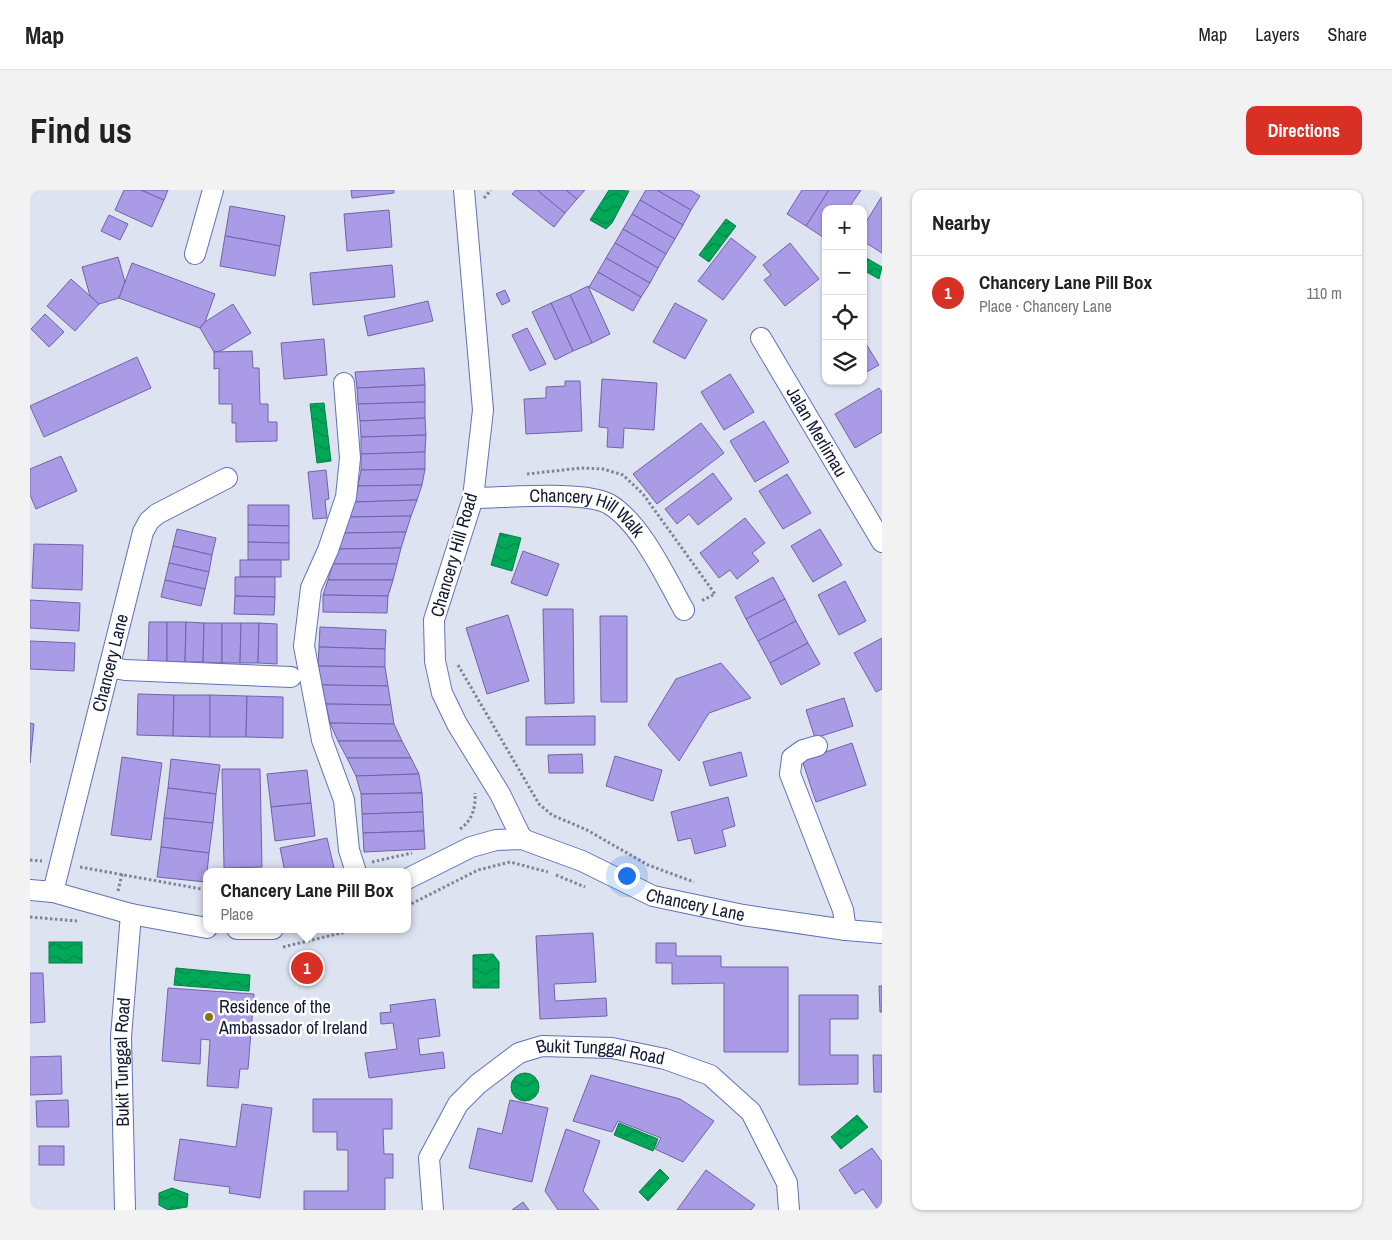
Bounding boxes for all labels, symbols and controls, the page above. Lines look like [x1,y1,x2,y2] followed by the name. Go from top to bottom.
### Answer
[25,19,64,51] text: Map
[1199,22,1227,47] text: Map
[1255,22,1300,47] text: Layers
[1328,22,1367,47] text: Share
[1246,106,1362,155] button: Directions
[30,107,132,154] text: Find us
[822,205,867,385] map controls
[822,205,867,250] button: +
[932,208,990,237] text: Nearby
[822,250,867,295] button: −
[979,269,1152,295] text: Chancery Lane Pill Box
[944,282,952,304] text: 1
[1306,282,1342,304] text: 110 m
[822,295,867,340] button: locate
[979,295,1112,317] text: Place · Chancery Lane
[822,340,867,385] button: layers
[781,382,854,481] street label: Jalan Merlimau
[529,483,651,543] street label: Chancery Hill Walk
[424,490,483,620] street label: Chancery Hill Road
[85,611,134,715] street label: Chancery Lane
[614,863,640,889] your location
[203,868,411,933] popup
[220,877,394,903] text: Chancery Lane Pill Box
[642,881,747,927] street label: Chancery Lane
[220,903,253,925] text: Place
[291,949,323,987] pin: 1
[218,994,368,1040] place label: Residence of the Ambassador of Ireland
[108,997,136,1127] street label: Bukit Tunggal Road
[203,1011,215,1023] marker: Residence of the Ambassador of Ireland
[533,1032,667,1071] street label: Bukit Tunggal Road

